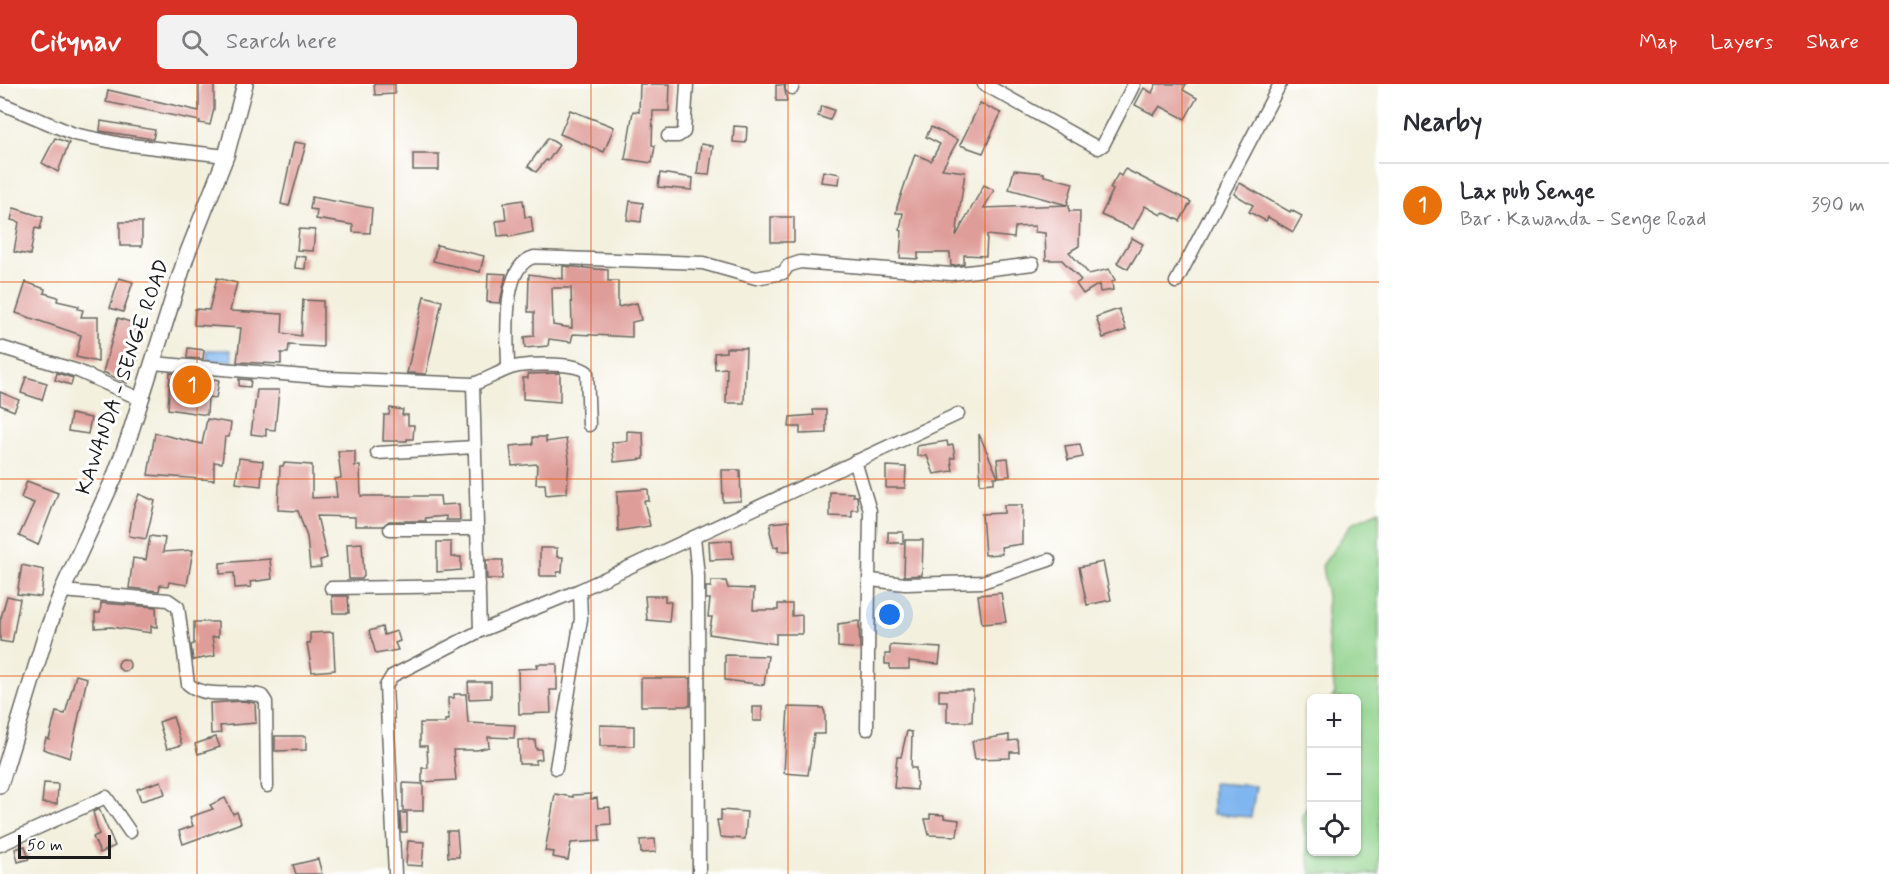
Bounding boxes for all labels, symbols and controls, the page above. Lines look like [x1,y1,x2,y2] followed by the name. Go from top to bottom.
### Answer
[157,15,577,69] search box
[30,24,121,61] text: Citynav
[178,26,211,59] icon: search
[226,28,337,56] text: Search here
[1639,28,1677,56] text: Map
[1710,28,1773,56] text: Layers
[1806,28,1859,56] text: Share
[1403,106,1482,140] text: Nearby
[1460,178,1595,206] text: Lax pub Senge
[1418,192,1427,219] text: 1
[1811,192,1865,219] text: 390 m
[1460,206,1706,233] text: Bar · Kawanda - Senge Road
[70,256,176,498] street label: KAWANDA - SENGE ROAD
[172,362,212,408] pin: 1
[875,600,904,629] your location
[1307,694,1361,856] map controls
[1307,694,1361,748] button: +
[1307,748,1361,802] button: −
[1307,802,1361,856] button: locate
[18,832,111,860] scale bar
[27,835,63,856] text: 50 m

